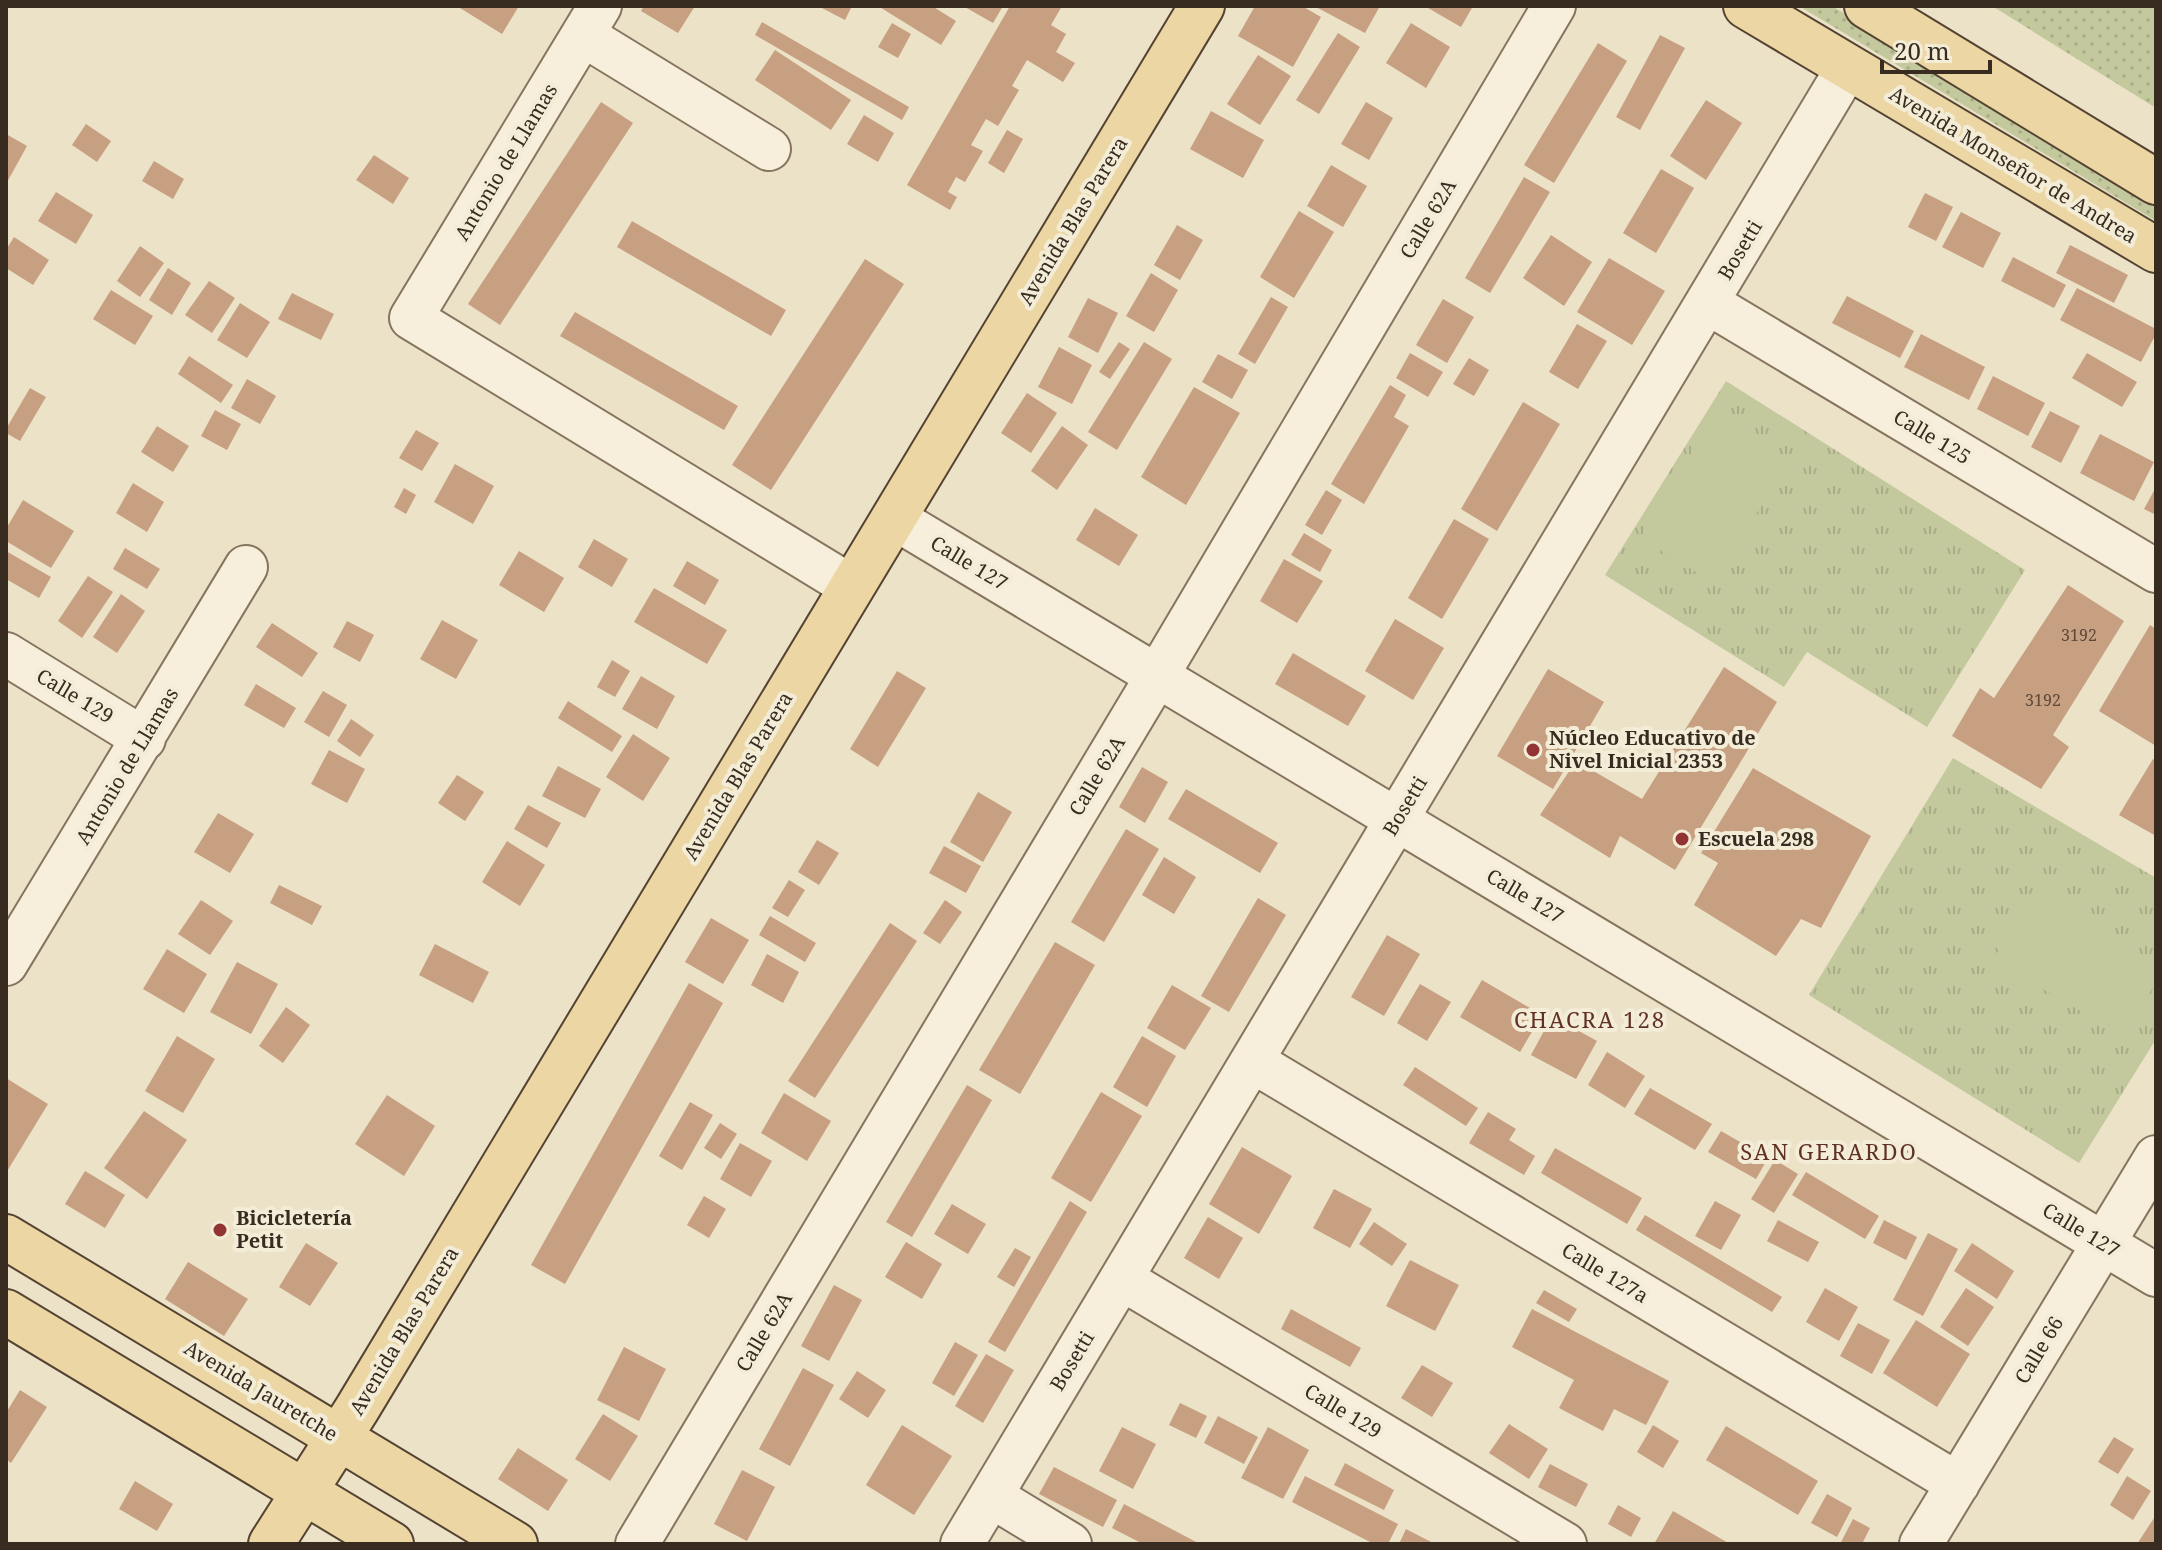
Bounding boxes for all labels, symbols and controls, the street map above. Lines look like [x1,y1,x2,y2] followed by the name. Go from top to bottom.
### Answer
[1882,24,1990,74] scale bar
[1894,34,1950,67] text: 20 m
[448,78,563,245] street label: Antonio de Llamas
[1885,80,2142,249] street label: Avenida Monseñor de Andrea
[1012,132,1134,310] street label: Avenida Blas Parera
[1393,173,1462,264] street label: Calle 62A
[1711,214,1768,284] street label: Bosetti
[1889,403,1976,470] street label: Calle 125
[926,529,1013,596] street label: Calle 127
[2061,624,2097,646] house number: 3192
[32,662,119,729] street label: Calle 129
[69,682,184,849] street label: Antonio de Llamas
[677,687,799,865] street label: Avenida Blas Parera
[2025,689,2061,711] house number: 3192
[1549,724,1756,774] place label: Núcleo Educativo de Nivel Inicial 2353
[1062,730,1131,821] street label: Calle 62A
[1524,741,1542,759] marker: Núcleo Educativo de Nivel Inicial 2353
[1376,770,1433,840] street label: Bosetti
[1698,825,1814,852] place label: Escuela 298
[1673,830,1691,848] marker: Escuela 298
[1482,862,1569,929] street label: Calle 127
[1514,1004,1666,1034] district label: CHACRA 128
[1740,1136,1918,1166] district label: SAN GERARDO
[2038,1196,2125,1263] street label: Calle 127
[236,1204,352,1254] place label: Bicicletería Petit
[211,1221,229,1239] marker: Bicicletería Petit
[1557,1236,1654,1309] street label: Calle 127a
[343,1242,465,1420] street label: Avenida Blas Parera
[729,1286,798,1377] street label: Calle 62A
[2008,1311,2069,1388] street label: Calle 66
[1043,1325,1100,1395] street label: Bosetti
[179,1334,343,1447] street label: Avenida Jauretche
[1300,1377,1387,1444] street label: Calle 129

